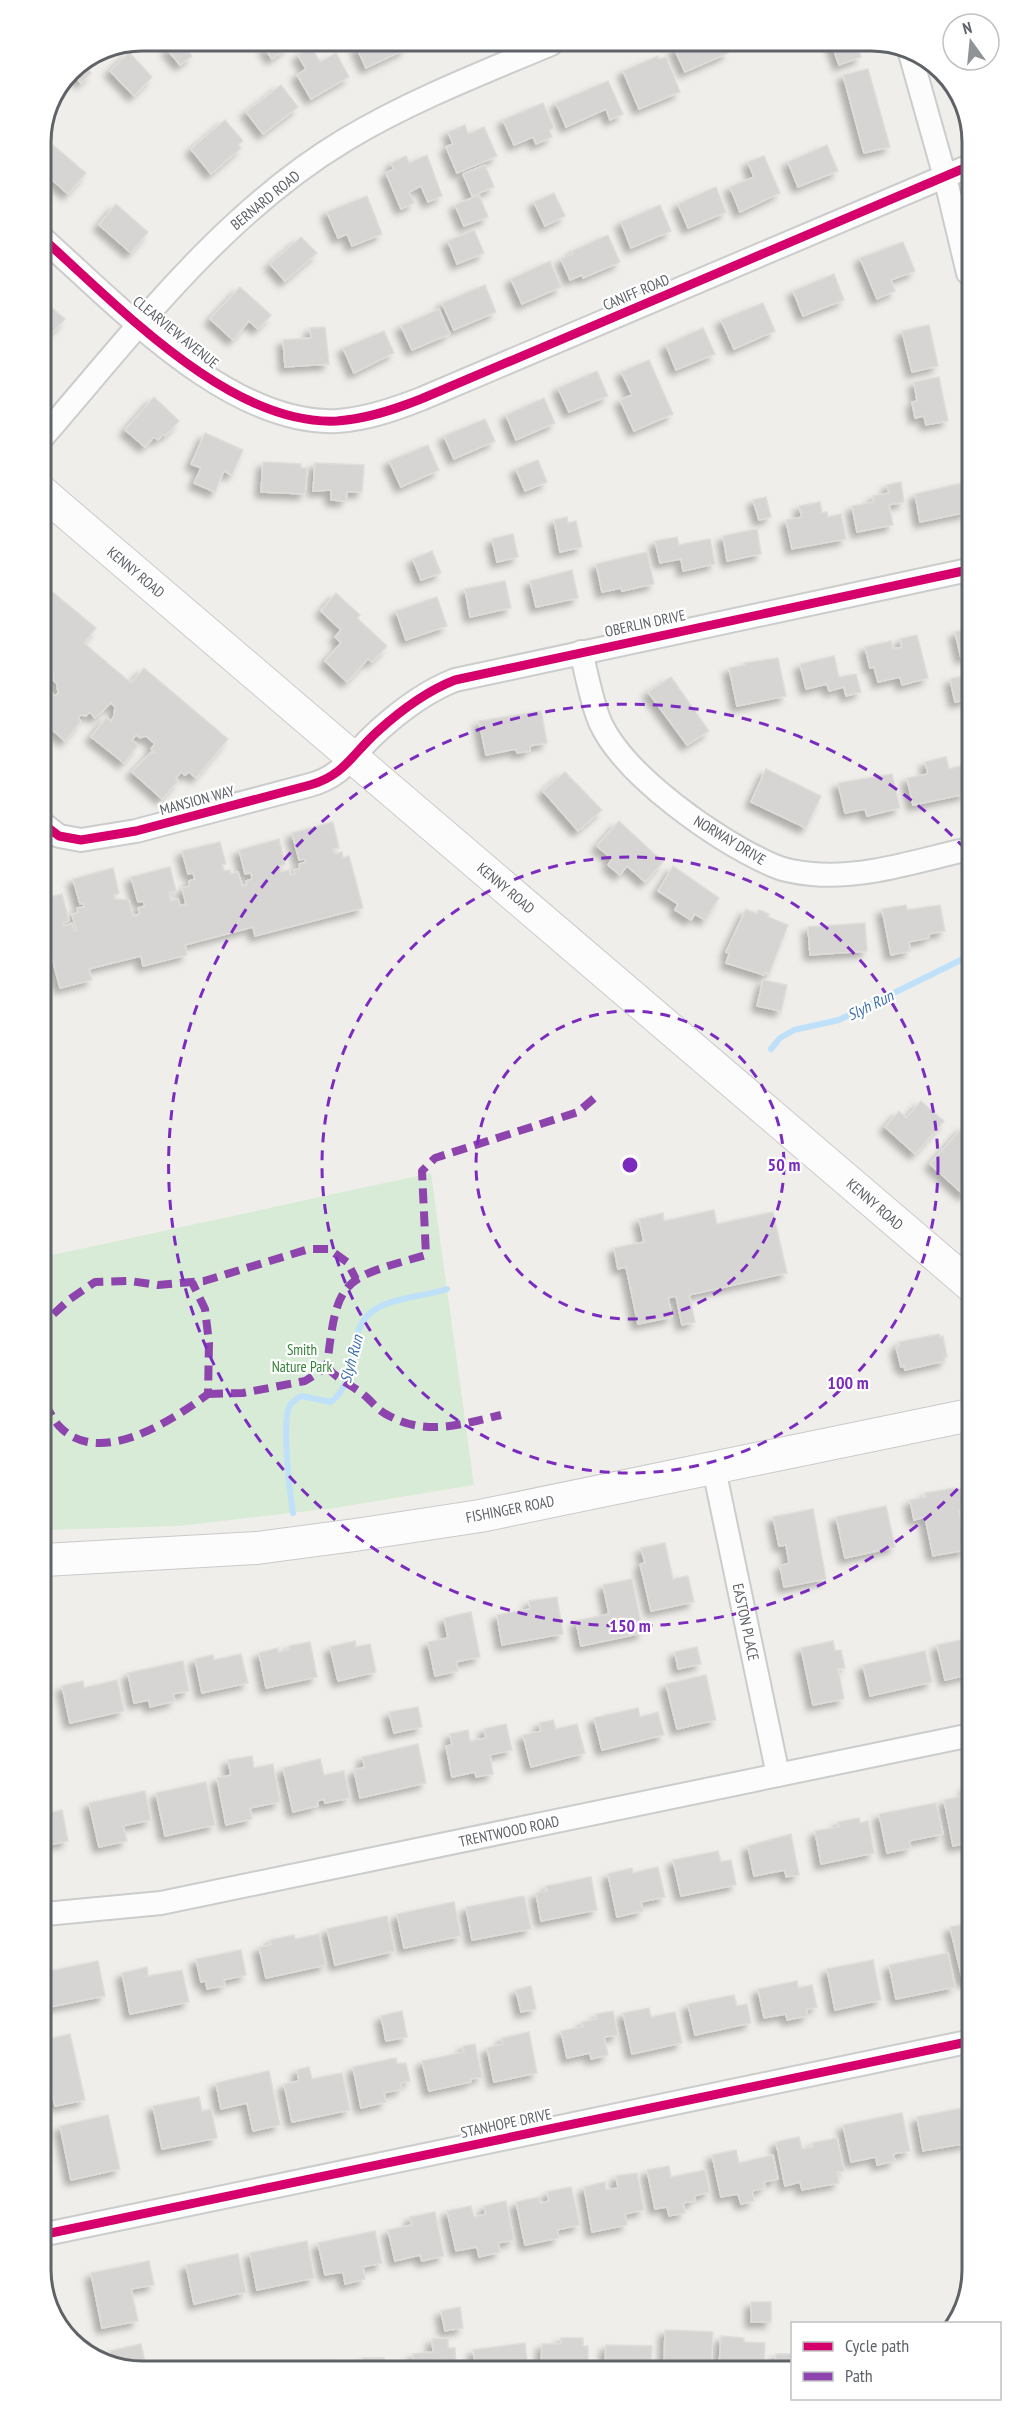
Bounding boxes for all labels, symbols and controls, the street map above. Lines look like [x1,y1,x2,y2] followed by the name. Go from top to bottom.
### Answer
[941,12,1001,72] north arrow
[960,17,974,38] text: N
[226,166,304,234] street label: BERNARD ROAD
[600,269,672,314] street label: CANIFF ROAD
[129,292,223,372] street label: CLEARVIEW AVENUE
[103,542,169,602] street label: KENNY ROAD
[603,605,687,641] street label: OBERLIN DRIVE
[158,781,237,819] street label: MANSION WAY
[691,811,769,869] street label: NORWAY DRIVE
[473,858,539,918] street label: KENNY ROAD
[844,985,897,1025] water label: Slyh Run
[768,1153,800,1176] text: 50 m
[620,1155,640,1175] centre of rings
[843,1174,907,1234] street label: KENNY ROAD
[335,1332,367,1385] water label: Slyh Run
[272,1340,332,1376] park label: Smith Nature Park
[827,1371,869,1394] text: 100 m
[464,1491,556,1527] street label: FISHINGER ROAD
[729,1582,763,1662] street label: EASTON PLACE
[609,1614,651,1637] text: 150 m
[457,1811,561,1851] street label: TRENTWOOD ROAD
[459,2104,553,2142] street label: STANHOPE DRIVE
[791,2322,1001,2400] legend
[845,2334,909,2357] text: Cycle path
[845,2364,873,2387] text: Path

